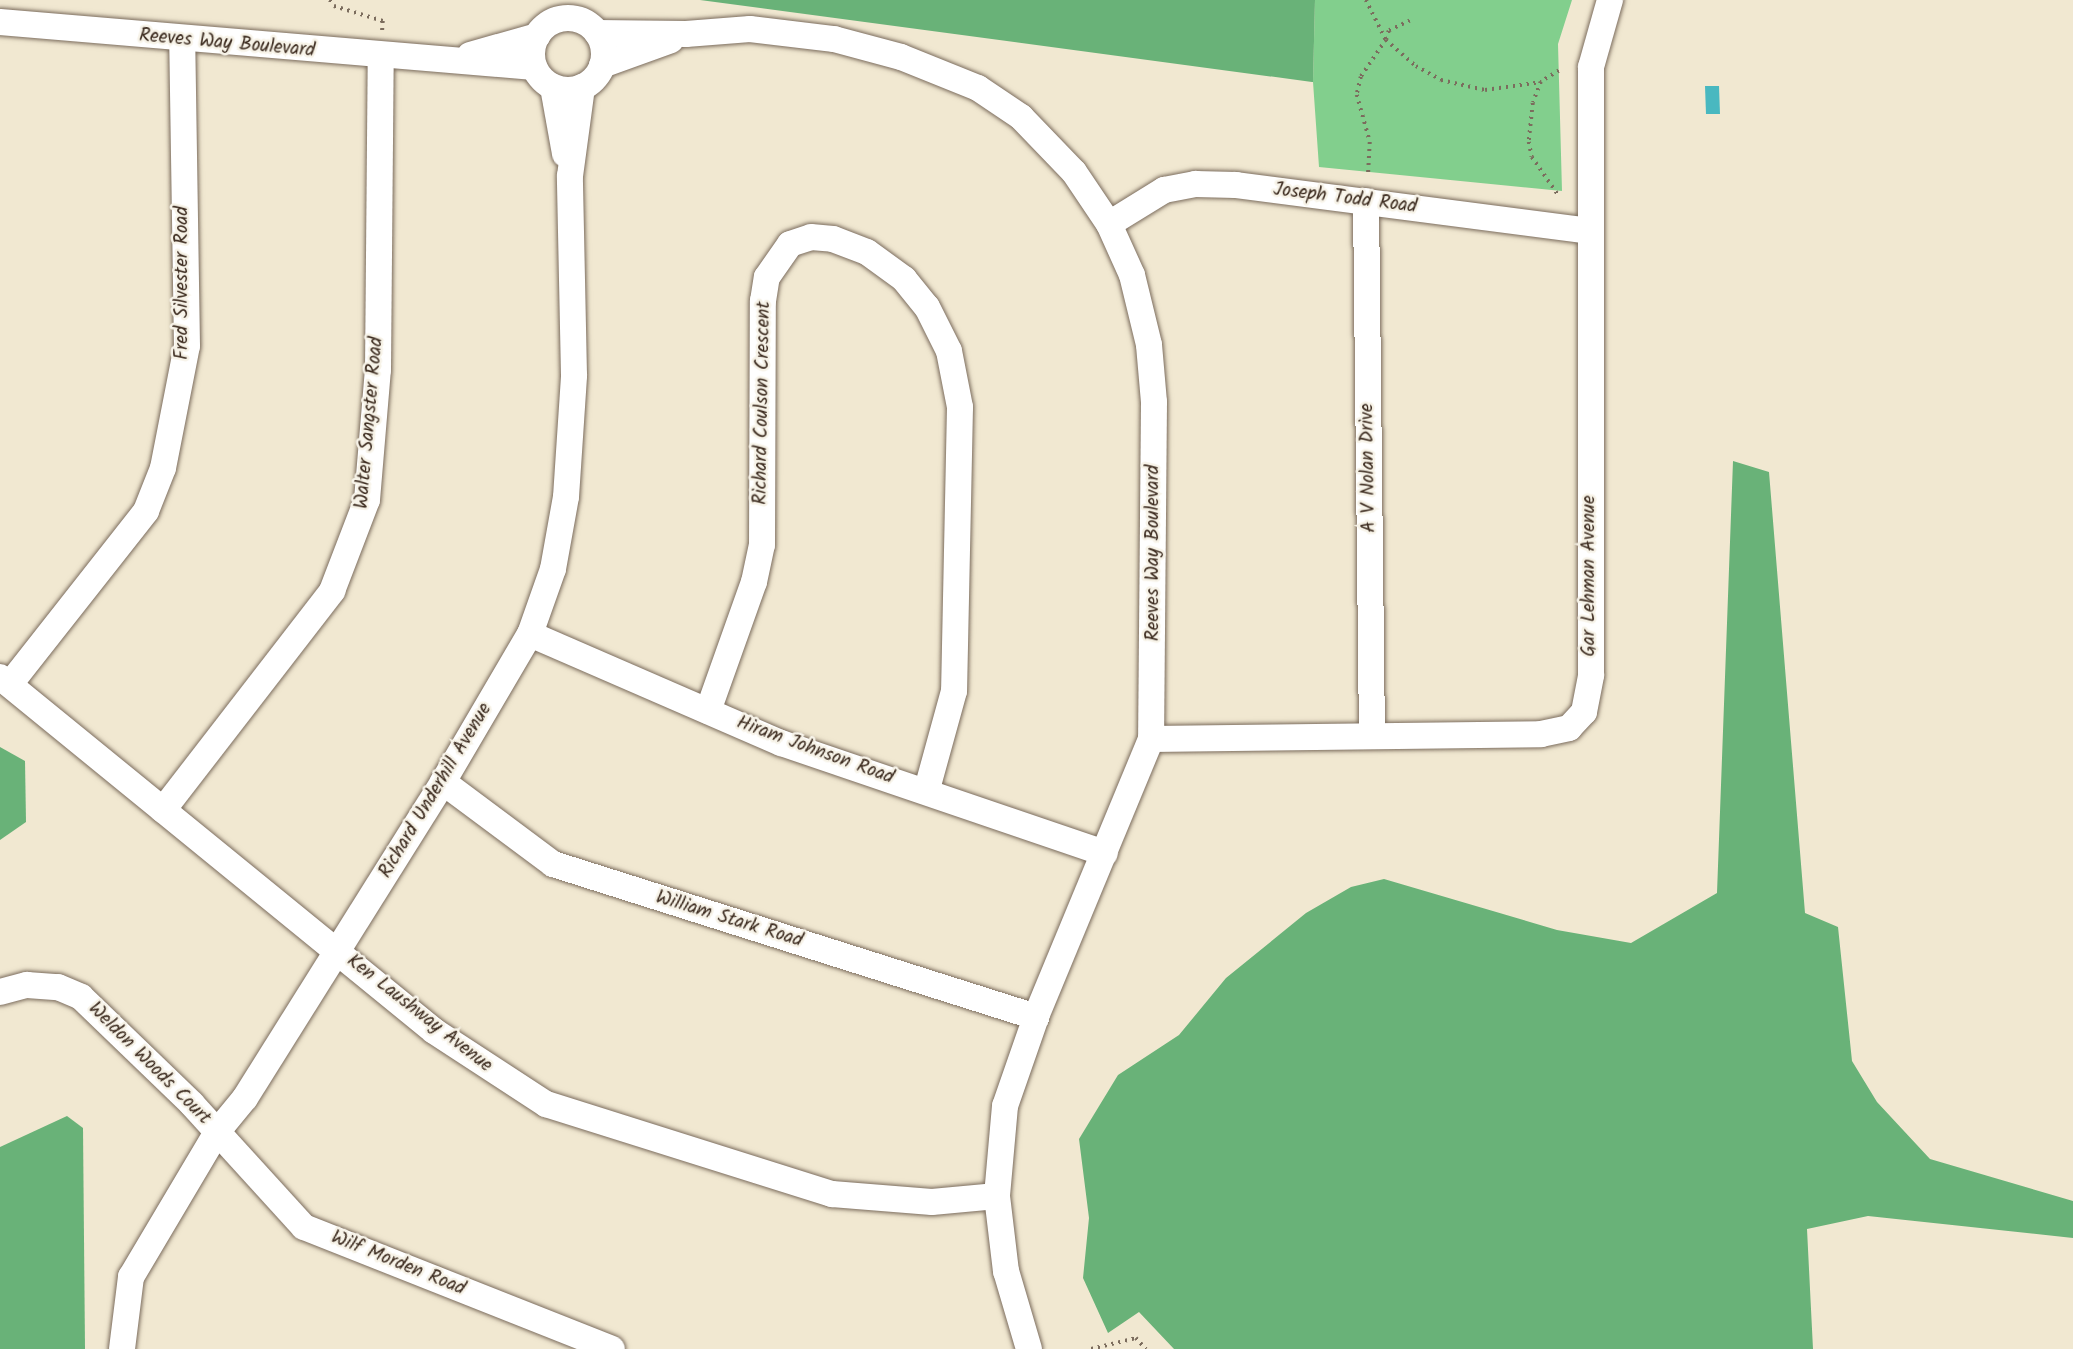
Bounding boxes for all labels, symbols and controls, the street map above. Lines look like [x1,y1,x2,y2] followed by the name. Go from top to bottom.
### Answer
[138,25,316,63] street label: Reeves Way Boulevard
[1272,179,1418,219] street label: Joseph Todd Road
[172,206,194,360] street label: Fred Silvester Road
[750,301,776,505] street label: Richard Coulson Crescent
[351,336,389,510] street label: Walter Sangster Road
[1356,403,1382,533] street label: A V Nolan Drive
[1143,465,1165,641] street label: Reeves Way Boulevard
[1579,495,1601,657] street label: Gar Lehman Avenue
[375,699,497,883] street label: Richard Underhill Avenue
[733,712,897,790] street label: Hiram Johnson Road
[653,887,805,953] street label: William Stark Road
[342,950,496,1078] street label: Ken Laushway Avenue
[83,998,215,1130] street label: Weldon Woods Court
[328,1227,468,1301] street label: Wilf Morden Road

